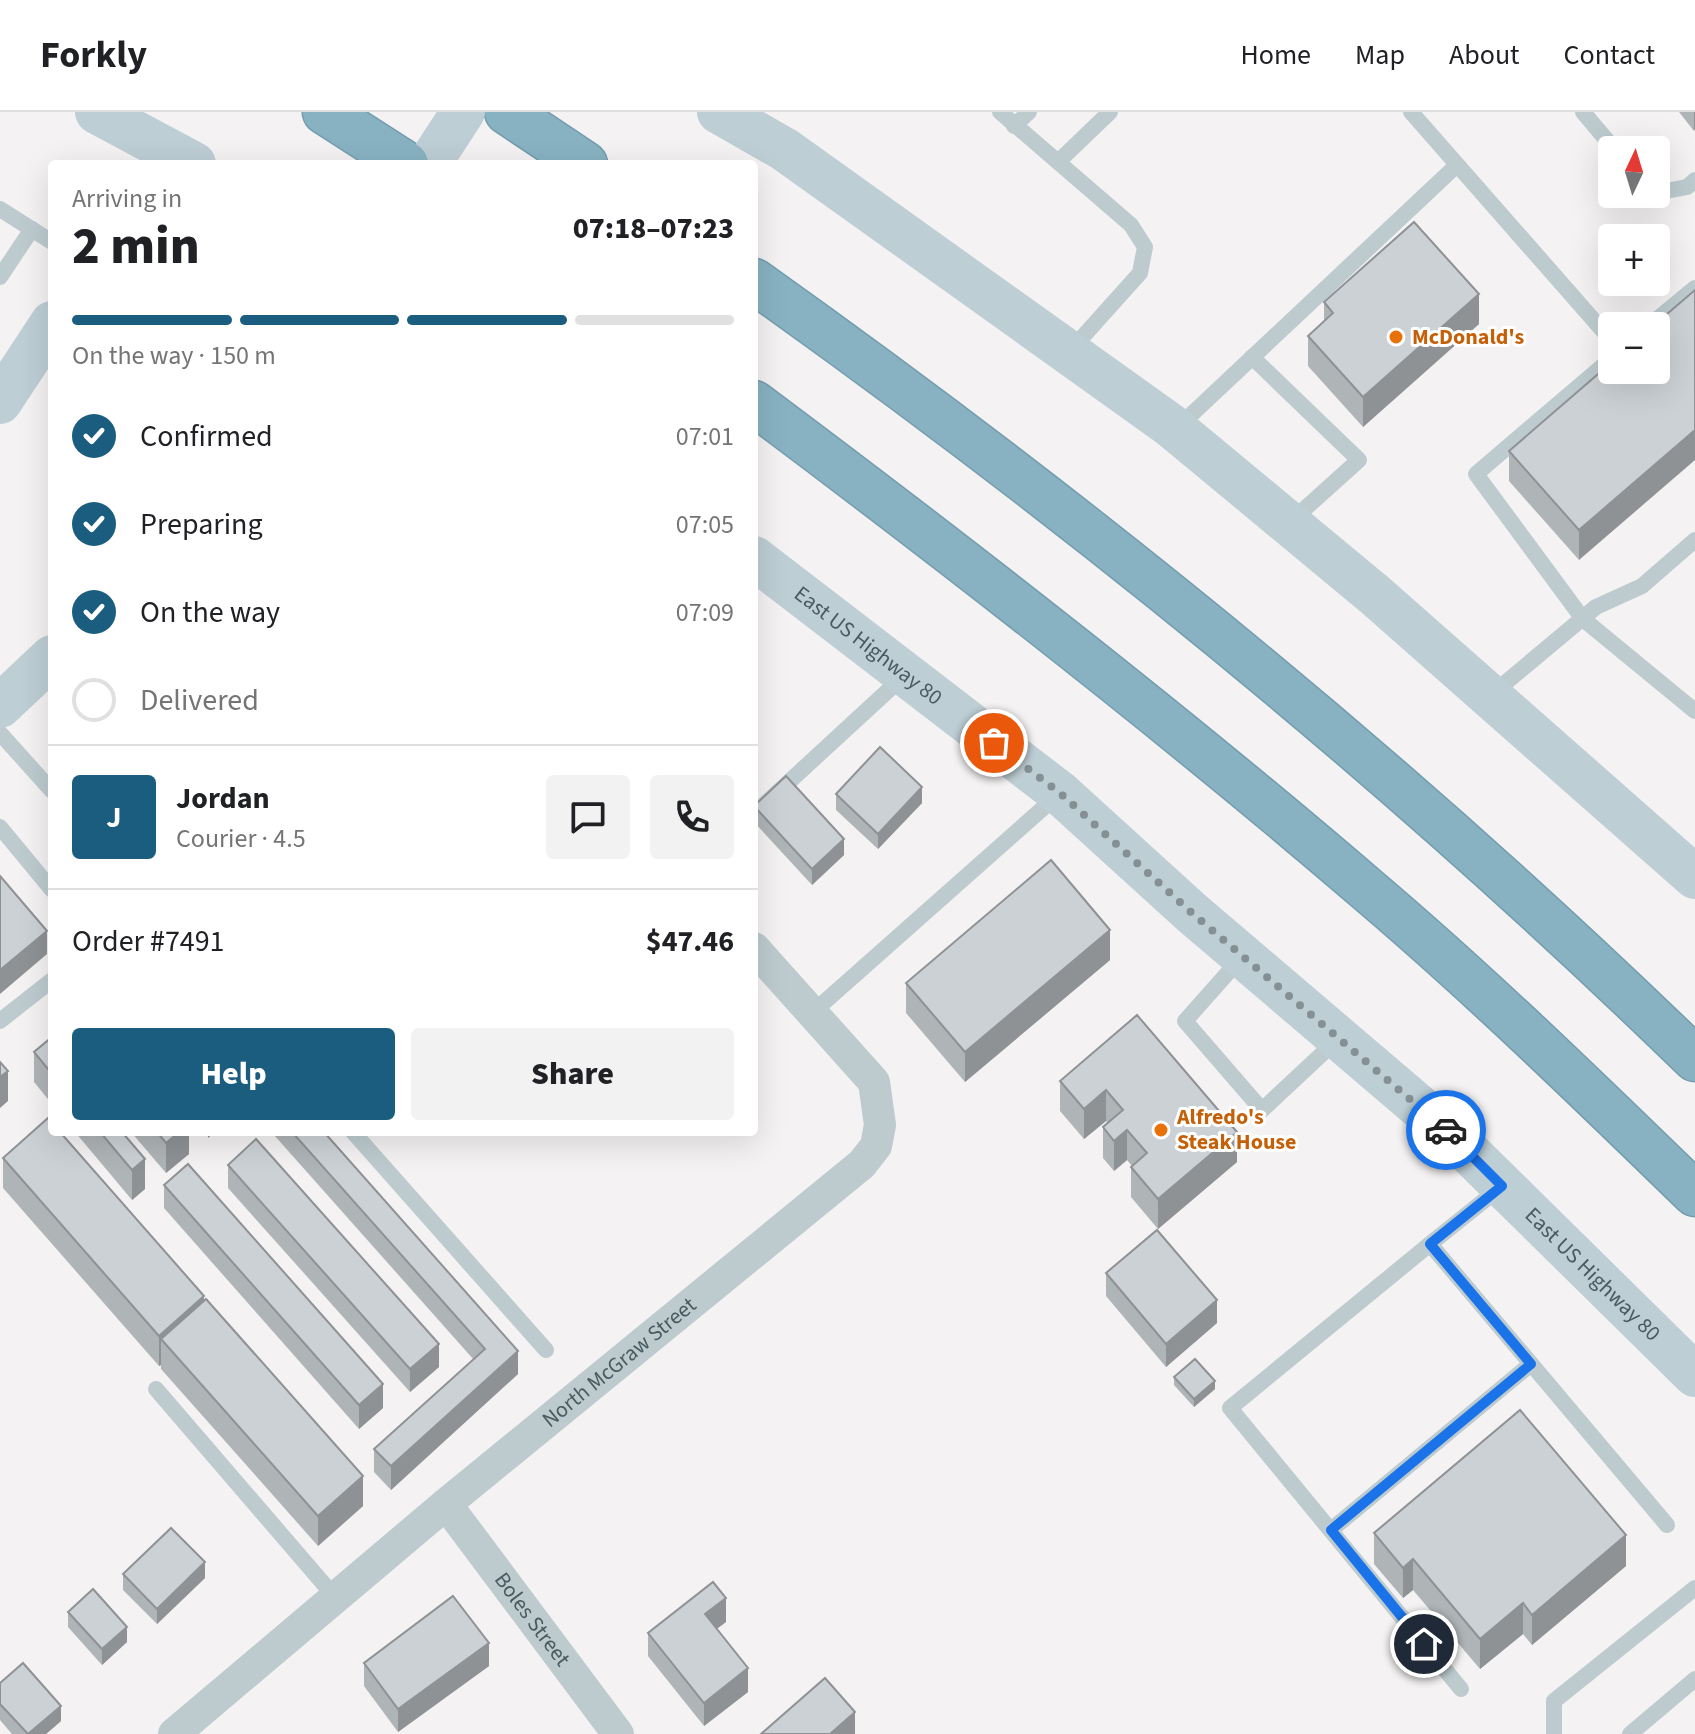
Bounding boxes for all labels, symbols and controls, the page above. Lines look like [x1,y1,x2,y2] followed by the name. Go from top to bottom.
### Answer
[40,28,147,82] text: Forkly
[1240,35,1311,75] text: Home
[1355,35,1405,75] text: Map
[1449,35,1520,75] text: About
[1564,35,1655,75] text: Contact
[1598,136,1670,208] north arrow
[1598,136,1670,384] map controls
[72,180,182,217] text: Arriving in
[573,207,734,250] text: 07:18–07:23
[72,210,200,284] text: 2 min
[1598,224,1670,296] button: +
[1598,312,1670,384] button: −
[1412,321,1524,353] place label: McDonald's
[1387,328,1405,346] marker: McDonald's
[72,337,276,374] text: On the way · 150 m
[72,414,116,458] icon: check
[140,415,273,458] text: Confirmed
[676,418,734,455] text: 07:01
[72,502,116,546] icon: check
[140,503,263,546] text: Preparing
[676,506,734,543] text: 07:05
[787,578,949,713] street label: East US Highway 80
[72,590,116,634] icon: check
[140,591,280,634] text: On the way
[676,594,734,631] text: 07:09
[140,679,259,722] text: Delivered
[960,709,1028,777] pin
[972,721,1016,765] icon: bag
[546,775,630,859] button: chat
[650,775,734,859] button: phone
[176,777,270,820] text: Jordan
[106,796,122,839] text: J
[176,820,306,857] text: Courier · 4.5
[72,920,225,963] text: Order #7491
[646,920,734,963] text: $47.46
[72,1028,395,1120] button: Help
[411,1028,734,1120] button: Share
[1406,1090,1486,1170] courier
[1176,1101,1297,1158] place label: Alfredo's Steak House
[1424,1108,1468,1152] icon: car
[1152,1121,1170,1139] marker: Alfredo's Steak House
[1517,1200,1668,1349] street label: East US Highway 80
[535,1289,704,1435] street label: North McGraw Street
[486,1566,578,1673] street label: Boles Street
[1390,1610,1458,1678] pin
[1402,1622,1446,1666] icon: home

